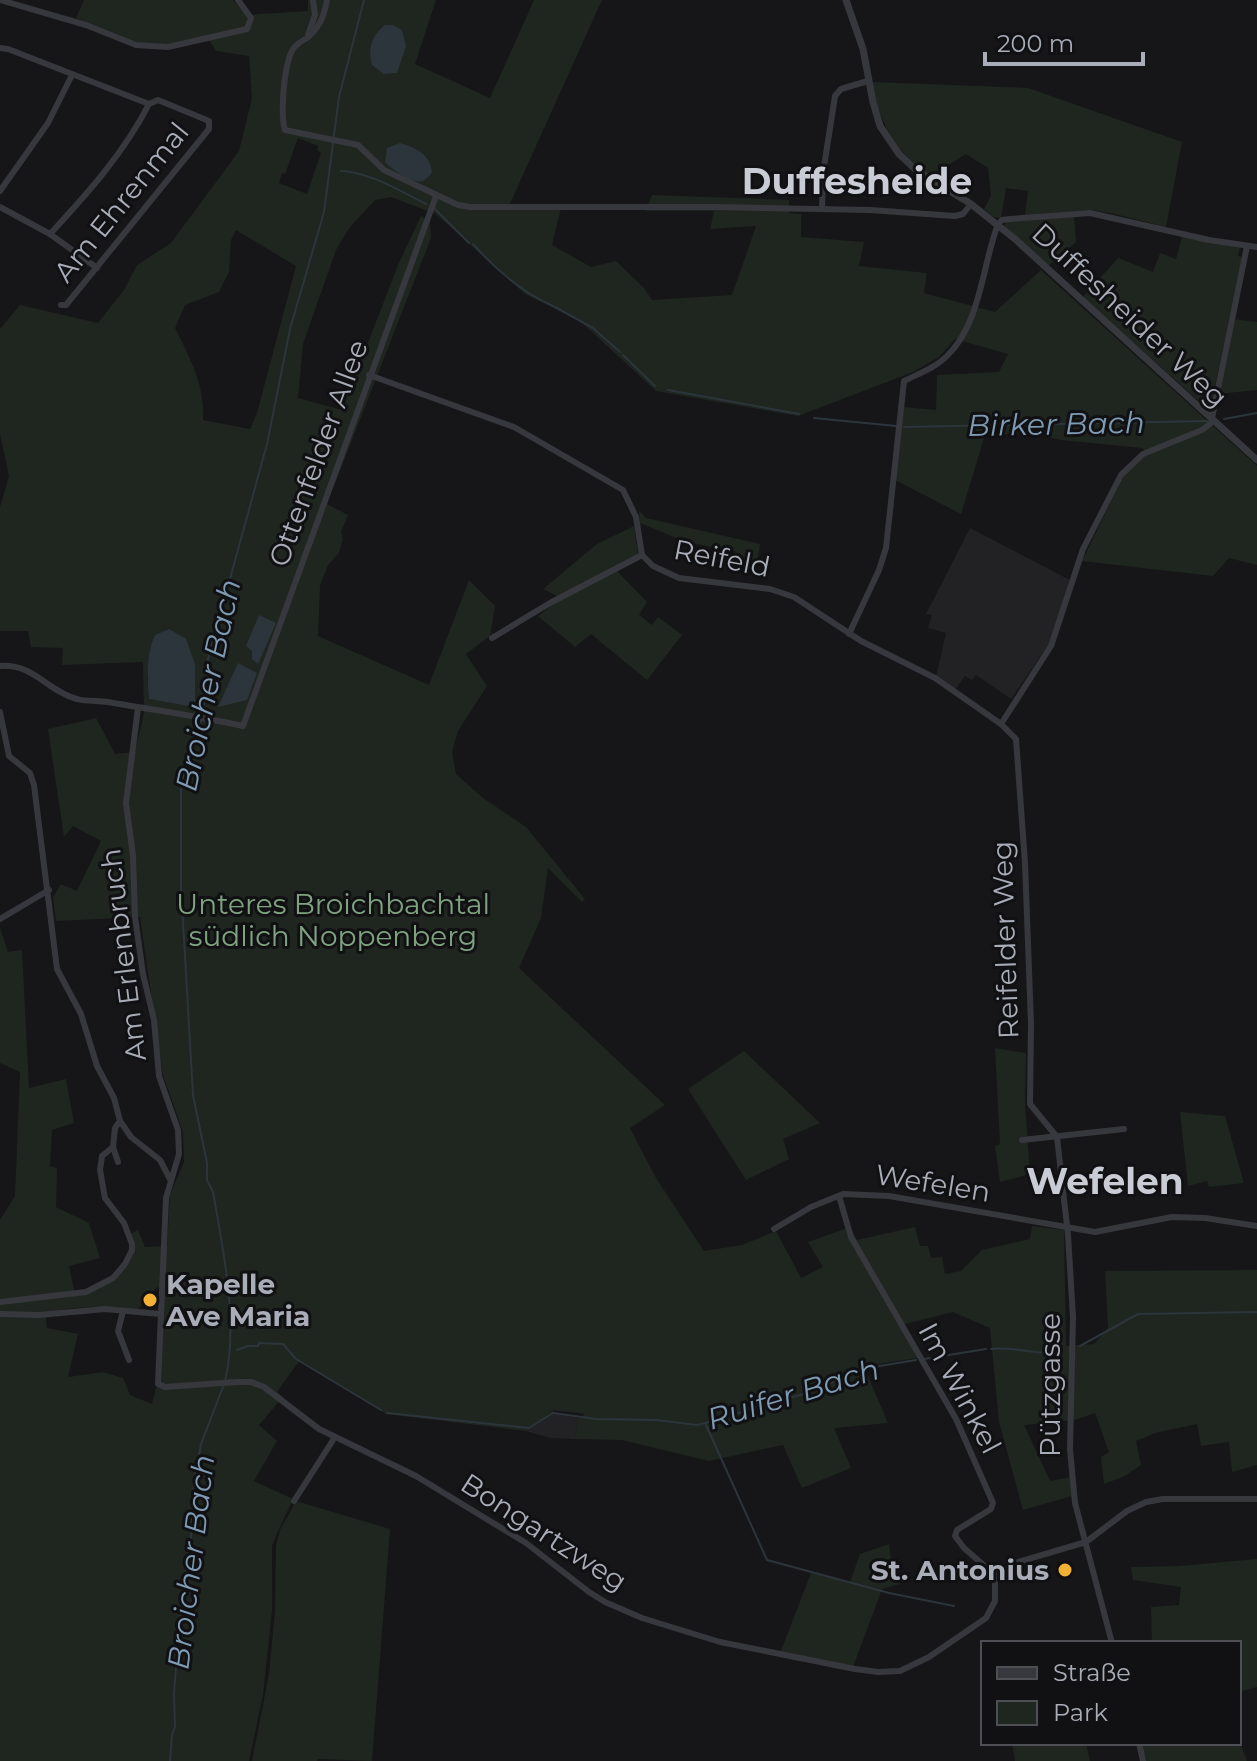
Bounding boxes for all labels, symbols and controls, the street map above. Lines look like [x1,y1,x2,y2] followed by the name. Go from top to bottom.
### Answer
[985,16,1143,66] scale bar
[997,29,1074,58] text: 200 m
[46,115,196,289] street label: Am Ehrenmal
[742,159,972,203] district label: Duffesheide
[1025,216,1235,414] street label: Duffesheider Weg
[261,335,375,571] street label: Ottenfelder Allee
[967,404,1145,444] water label: Birker Bach
[671,532,773,584] street label: Reifeld
[167,576,249,794] water label: Broicher Bach
[985,840,1025,1040] street label: Reifelder Weg
[93,847,153,1063] street label: Am Erlenbruch
[176,887,490,953] park label: Unteres Broichbachtal südlich Noppenberg
[873,1157,993,1209] street label: Wefelen
[1026,1159,1184,1203] district label: Wefelen
[165,1267,310,1333] place label: Kapelle Ave Maria
[141,1291,159,1309] marker: Kapelle Ave Maria
[1033,1313,1067,1457] street label: Pützgasse
[911,1317,1009,1459] street label: Im Winkel
[703,1350,883,1438] water label: Ruifer Bach
[159,1453,223,1671] water label: Broicher Bach
[455,1466,633,1598] street label: Bongartzweg
[871,1553,1049,1587] place label: St. Antonius
[1056,1561,1074,1579] marker: St. Antonius
[981,1641,1241,1745] legend
[1053,1658,1131,1687] text: Straße
[1053,1698,1108,1727] text: Park

